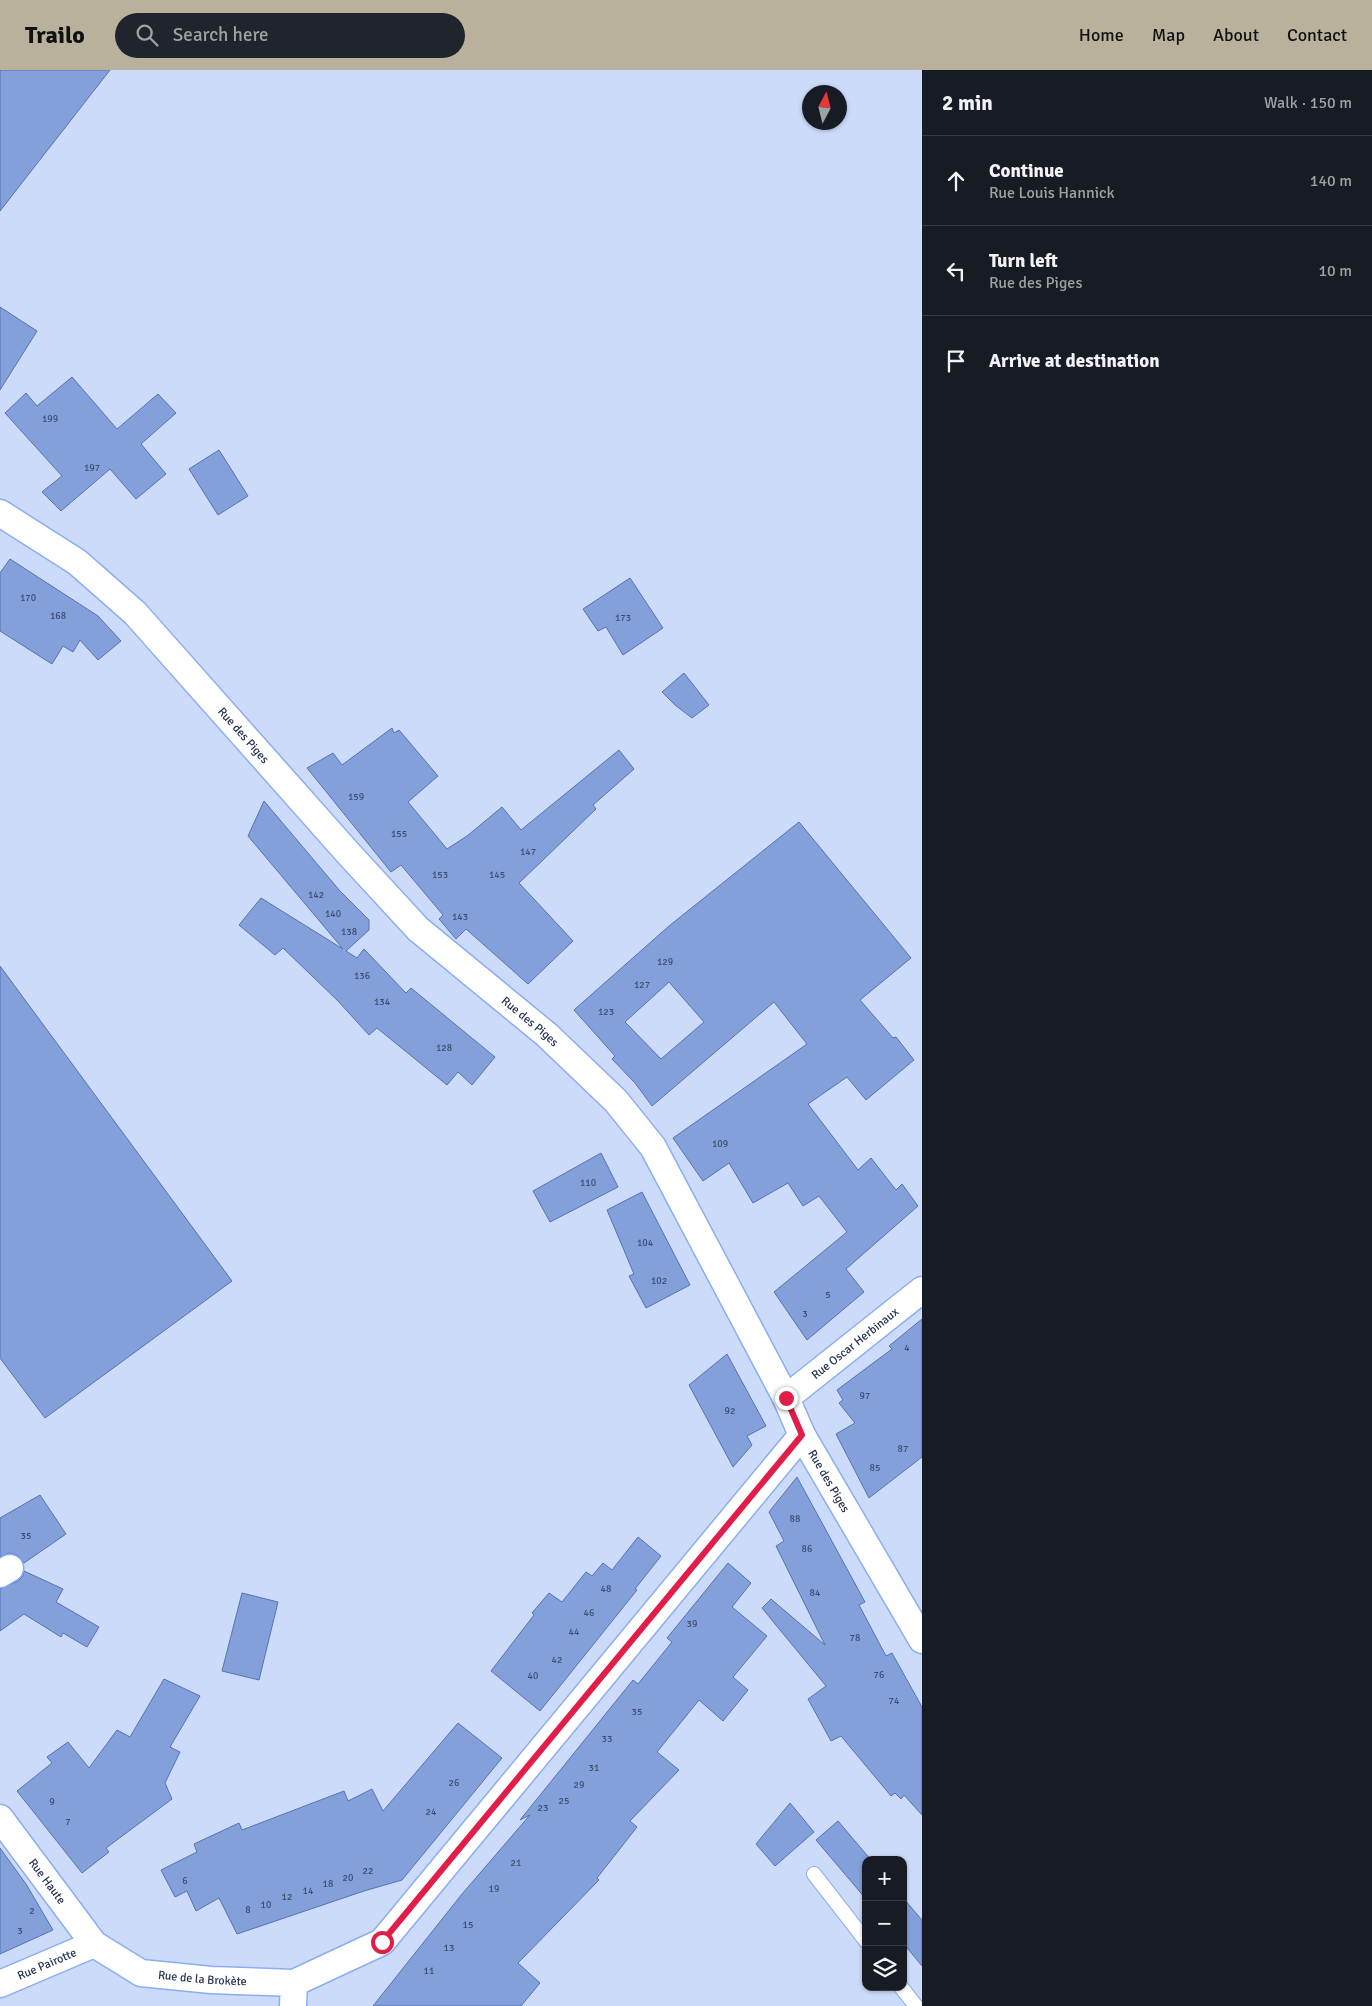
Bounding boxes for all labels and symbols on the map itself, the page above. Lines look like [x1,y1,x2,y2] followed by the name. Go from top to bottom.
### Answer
[802,85,847,130] north arrow
[42,413,58,425] house number: 199
[84,462,100,474] house number: 197
[20,592,36,604] house number: 170
[50,610,66,622] house number: 168
[615,612,631,624] house number: 173
[215,704,272,766] street label: Rue des Piges
[348,791,364,803] house number: 159
[391,828,407,840] house number: 155
[520,846,536,858] house number: 147
[432,869,448,881] house number: 153
[489,869,505,881] house number: 145
[308,889,324,901] house number: 142
[325,908,341,920] house number: 140
[452,911,468,923] house number: 143
[341,926,357,938] house number: 138
[657,956,673,968] house number: 129
[354,970,370,982] house number: 136
[634,979,650,991] house number: 127
[498,993,562,1050] street label: Rue des Piges
[374,996,391,1008] house number: 134
[598,1006,614,1018] house number: 123
[436,1042,452,1054] house number: 128
[712,1138,728,1150] house number: 109
[580,1177,596,1189] house number: 110
[637,1237,654,1249] house number: 104
[651,1275,667,1287] house number: 102
[825,1289,831,1301] house number: 5
[808,1304,902,1382] street label: Rue Oscar Herbinaux
[802,1308,808,1320] house number: 3
[904,1342,910,1354] house number: 4
[775,1387,798,1410] route end
[860,1390,870,1402] house number: 97
[725,1405,735,1417] house number: 92
[898,1443,908,1455] house number: 87
[805,1447,853,1515] street label: Rue des Piges
[870,1462,880,1474] house number: 85
[790,1513,800,1525] house number: 88
[21,1530,31,1542] house number: 35
[802,1543,812,1555] house number: 86
[601,1583,611,1595] house number: 48
[810,1587,821,1599] house number: 84
[584,1607,594,1619] house number: 46
[687,1618,697,1630] house number: 39
[569,1626,580,1638] house number: 44
[850,1632,860,1644] house number: 78
[552,1654,562,1666] house number: 42
[874,1669,884,1681] house number: 76
[528,1670,538,1682] house number: 40
[889,1695,900,1707] house number: 74
[632,1706,642,1718] house number: 35
[602,1733,612,1745] house number: 33
[589,1762,599,1774] house number: 31
[449,1777,459,1789] house number: 26
[574,1779,584,1791] house number: 29
[559,1795,569,1807] house number: 25
[49,1796,55,1808] house number: 9
[538,1802,548,1814] house number: 23
[426,1806,437,1818] house number: 24
[65,1816,71,1828] house number: 7
[25,1856,69,1907] street label: Rue Haute
[511,1857,521,1869] house number: 21
[363,1865,373,1877] house number: 22
[343,1872,353,1884] house number: 20
[182,1875,188,1887] house number: 6
[323,1878,333,1890] house number: 18
[489,1883,499,1895] house number: 19
[303,1885,314,1897] house number: 14
[282,1891,292,1903] house number: 12
[261,1899,271,1911] house number: 10
[245,1904,251,1916] house number: 8
[29,1905,35,1917] house number: 2
[463,1919,473,1931] house number: 15
[17,1925,23,1937] house number: 3
[371,1931,394,1954] route start
[444,1942,454,1954] house number: 13
[15,1945,79,1983] street label: Rue Pairotte
[424,1965,434,1977] house number: 11
[157,1967,247,1989] street label: Rue de la Brokète

